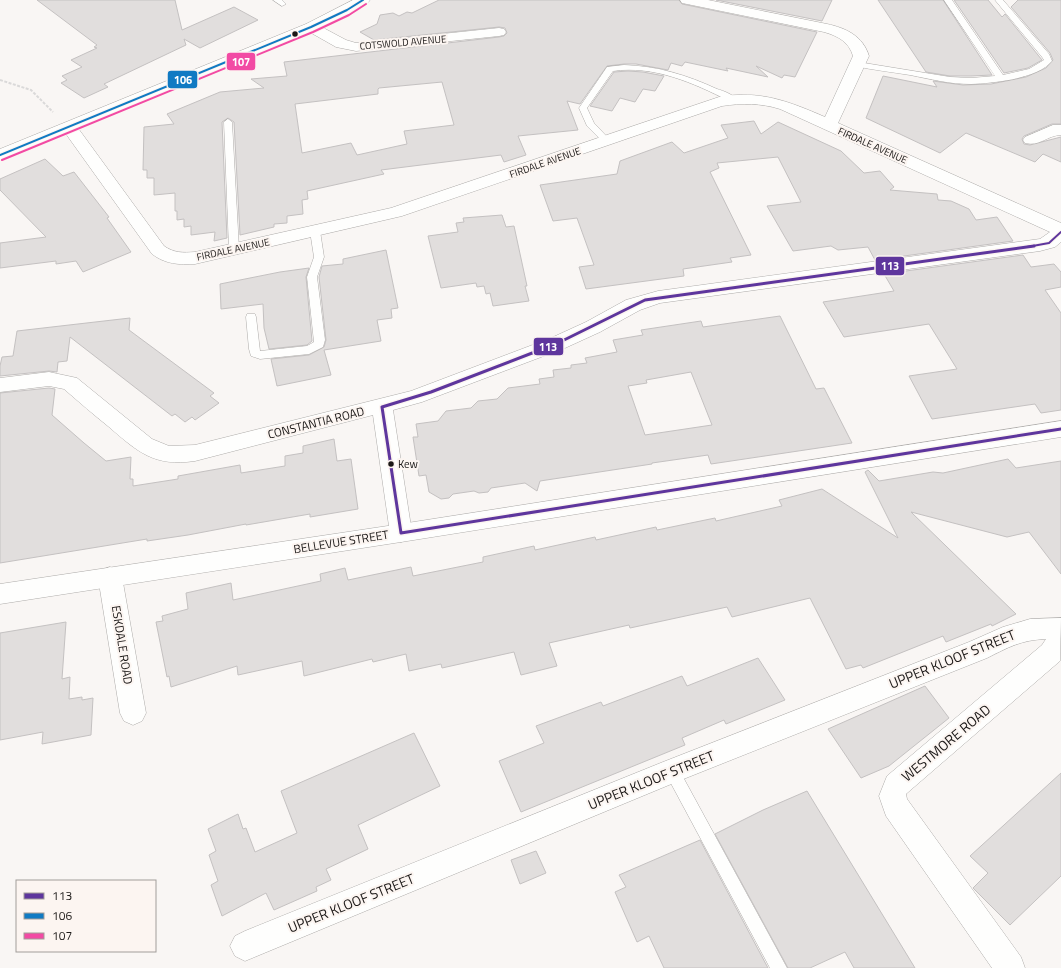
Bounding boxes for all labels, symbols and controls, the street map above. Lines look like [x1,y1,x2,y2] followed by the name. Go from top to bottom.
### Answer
[290,29,300,39] unlabelled marker
[359,31,448,54] street label: COTSWOLD AVENUE
[226,52,256,71] line badge: 107
[232,54,250,70] text: 107
[167,70,198,89] line badge: 106
[174,72,192,88] text: 106
[836,123,910,168] street label: FIRDALE AVENUE
[508,143,583,182] street label: FIRDALE AVENUE
[195,234,272,265] street label: FIRDALE AVENUE
[875,256,905,276] line badge: 113
[881,258,899,274] text: 113
[533,337,564,356] line badge: 113
[539,339,557,355] text: 113
[266,401,366,444] street label: CONSTANTIA ROAD
[398,456,419,472] place label: Kew
[386,459,396,469] marker: Kew
[292,525,390,558] street label: BELLEVUE STREET
[107,604,138,686] street label: ESKDALE ROAD
[885,623,1019,694] street label: UPPER KLOOF STREET
[897,699,995,786] street label: WESTMORE ROAD
[584,744,718,815] street label: UPPER KLOOF STREET
[284,867,418,938] street label: UPPER KLOOF STREET
[16,880,156,952] legend
[52,886,72,905] text: 113
[52,906,72,925] text: 106
[52,926,72,945] text: 107

